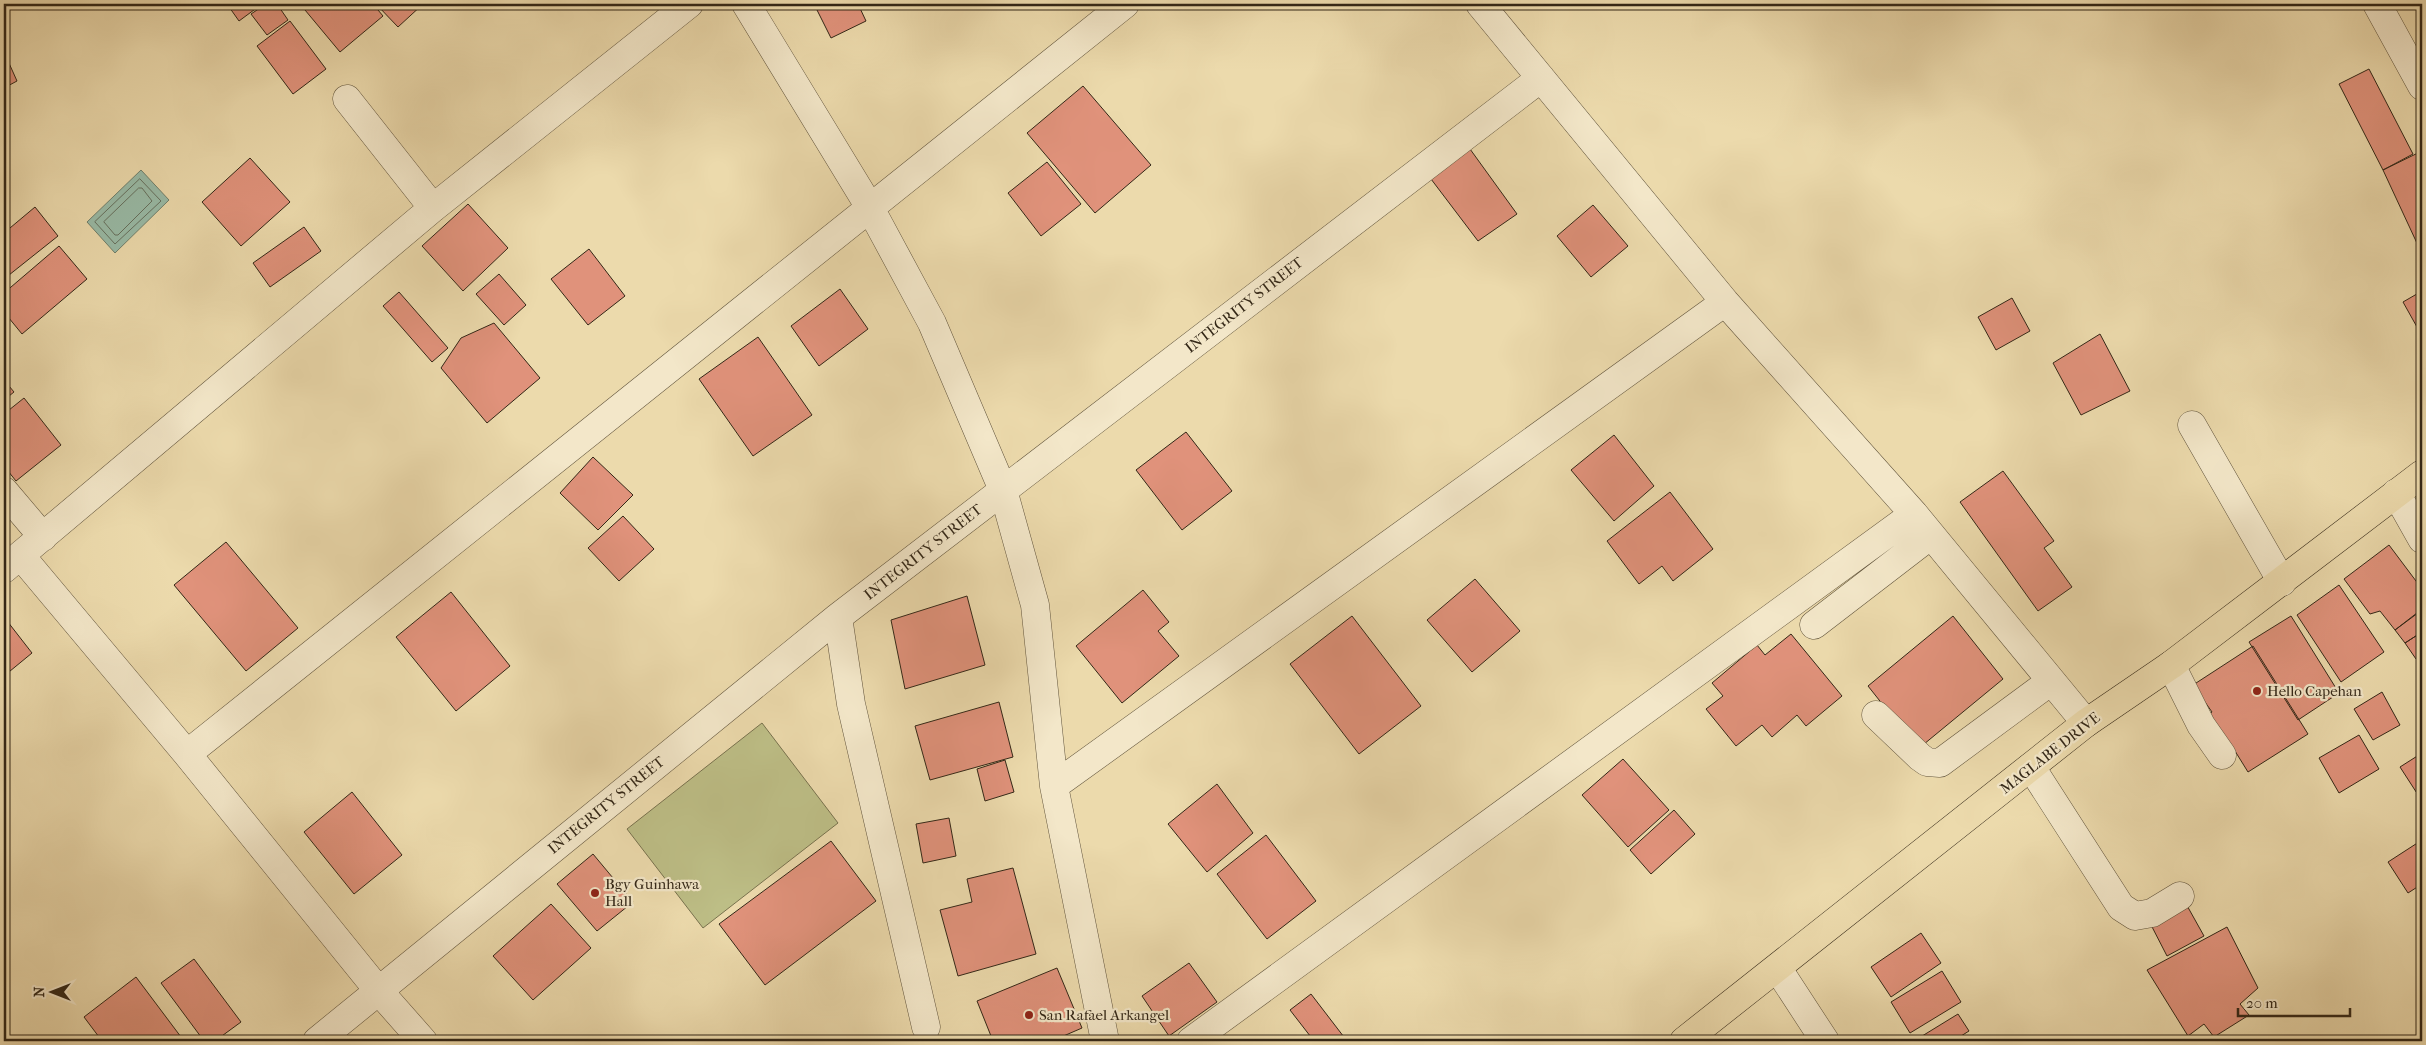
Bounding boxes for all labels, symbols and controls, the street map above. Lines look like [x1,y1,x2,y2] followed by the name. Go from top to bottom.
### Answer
[1181,253,1307,357] street label: INTEGRITY STREET
[860,500,986,604] street label: INTEGRITY STREET
[2267,682,2362,700] place label: Hello Capehan
[2251,685,2263,697] marker: Hello Capehan
[1996,708,2104,798] street label: MAGLABE DRIVE
[544,752,669,858] street label: INTEGRITY STREET
[605,875,700,910] place label: Bgy Guinhawa Hall
[589,887,601,899] marker: Bgy Guinhawa Hall
[28,968,78,1018] north arrow
[2238,985,2351,1017] scale bar
[31,986,48,997] text: N
[2246,994,2278,1012] text: 20 m
[1039,1006,1169,1024] place label: San Rafael Arkangel
[1023,1009,1035,1021] marker: San Rafael Arkangel

